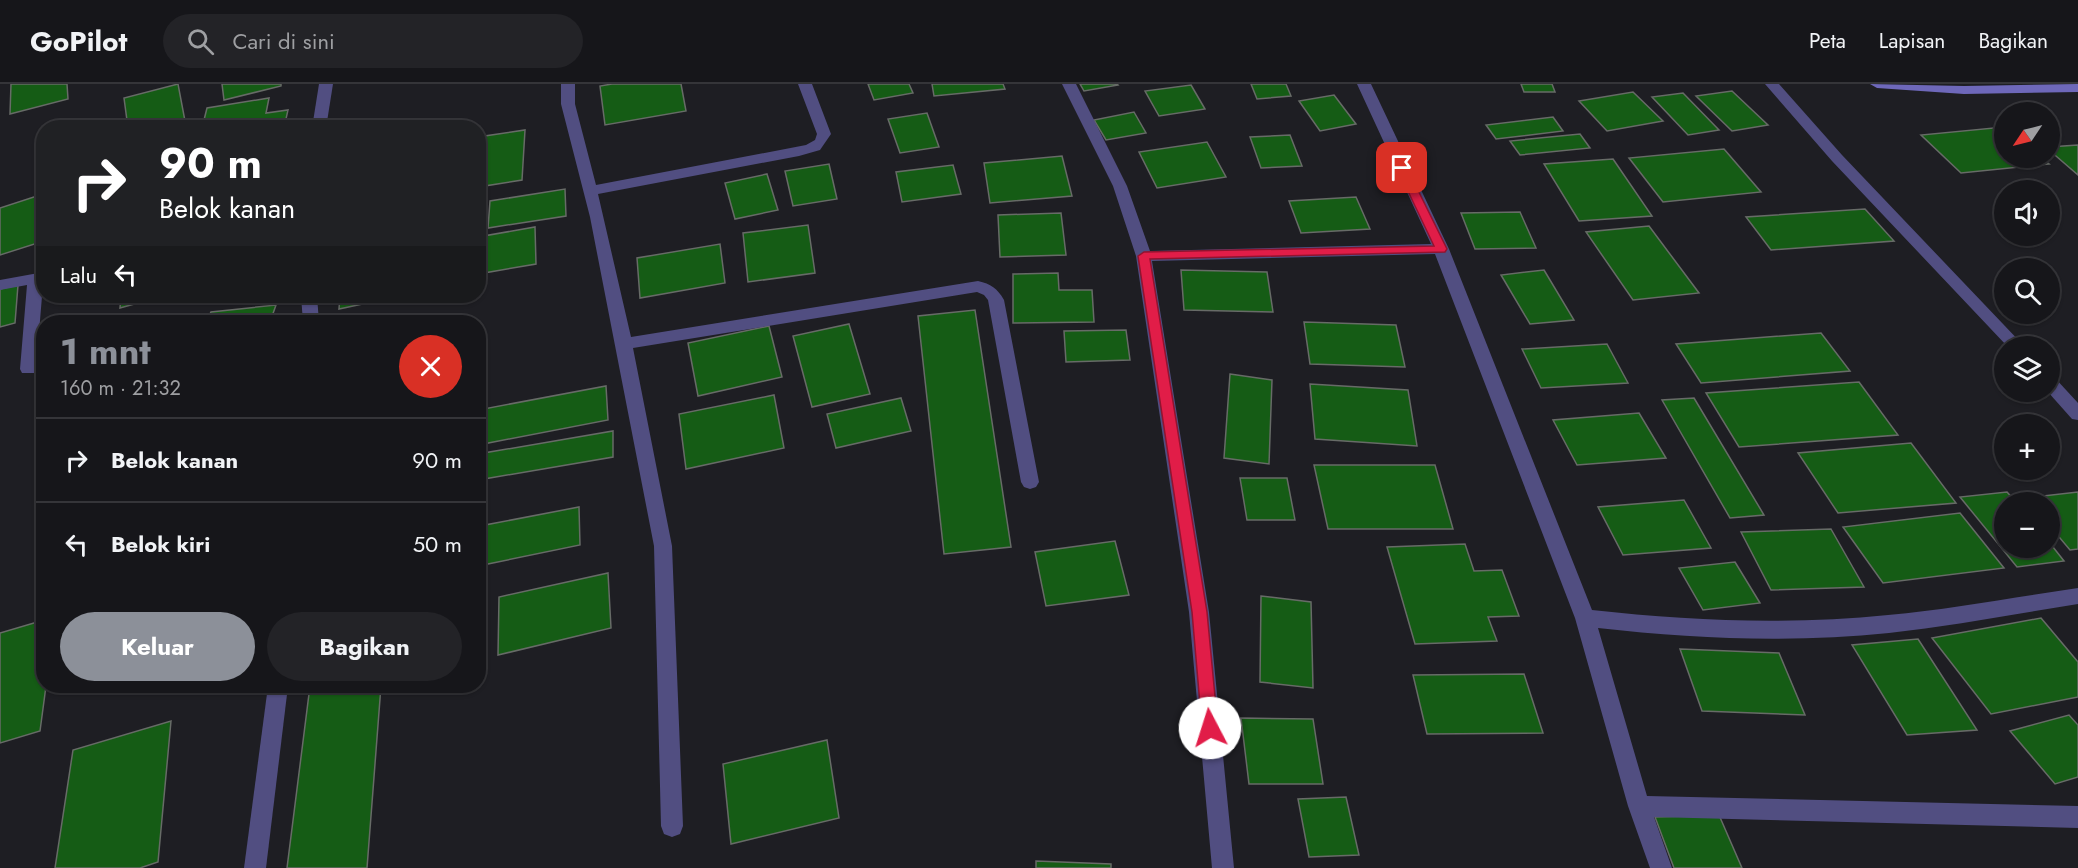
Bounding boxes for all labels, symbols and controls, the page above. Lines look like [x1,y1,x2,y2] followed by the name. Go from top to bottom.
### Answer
[163,14,583,68] search box
[30,21,127,62] text: GoPilot
[184,25,217,58] icon: search
[232,25,335,57] text: Cari di sini
[1809,26,1846,56] text: Peta
[1879,26,1945,56] text: Lapisan
[1978,26,2048,56] text: Bagikan
[1994,102,2060,168] north arrow
[1994,102,2060,558] map controls
[159,133,262,194] text: 90 m
[1376,142,1427,193] pin
[60,144,138,222] icon: right
[1385,151,1418,184] icon: arrive
[1994,180,2060,246] button: sound
[159,189,295,228] text: Belok kanan
[109,258,142,291] icon: left
[1994,258,2060,324] button: search
[60,259,97,291] text: Lalu
[60,325,151,377] text: 1 mnt
[399,335,462,398] button: close
[1994,336,2060,402] button: layers
[60,374,181,403] text: 160 m · 21:32
[1994,414,2060,480] button: +
[60,444,93,477] icon: right
[111,444,238,476] text: Belok kanan
[412,444,462,476] text: 90 m
[1994,492,2060,558] button: −
[60,528,93,561] icon: left
[111,528,210,560] text: Belok kiri
[413,528,462,560] text: 50 m
[60,612,255,681] button: Keluar
[267,612,462,681] button: Bagikan
[1178,696,1242,760] position arrow

